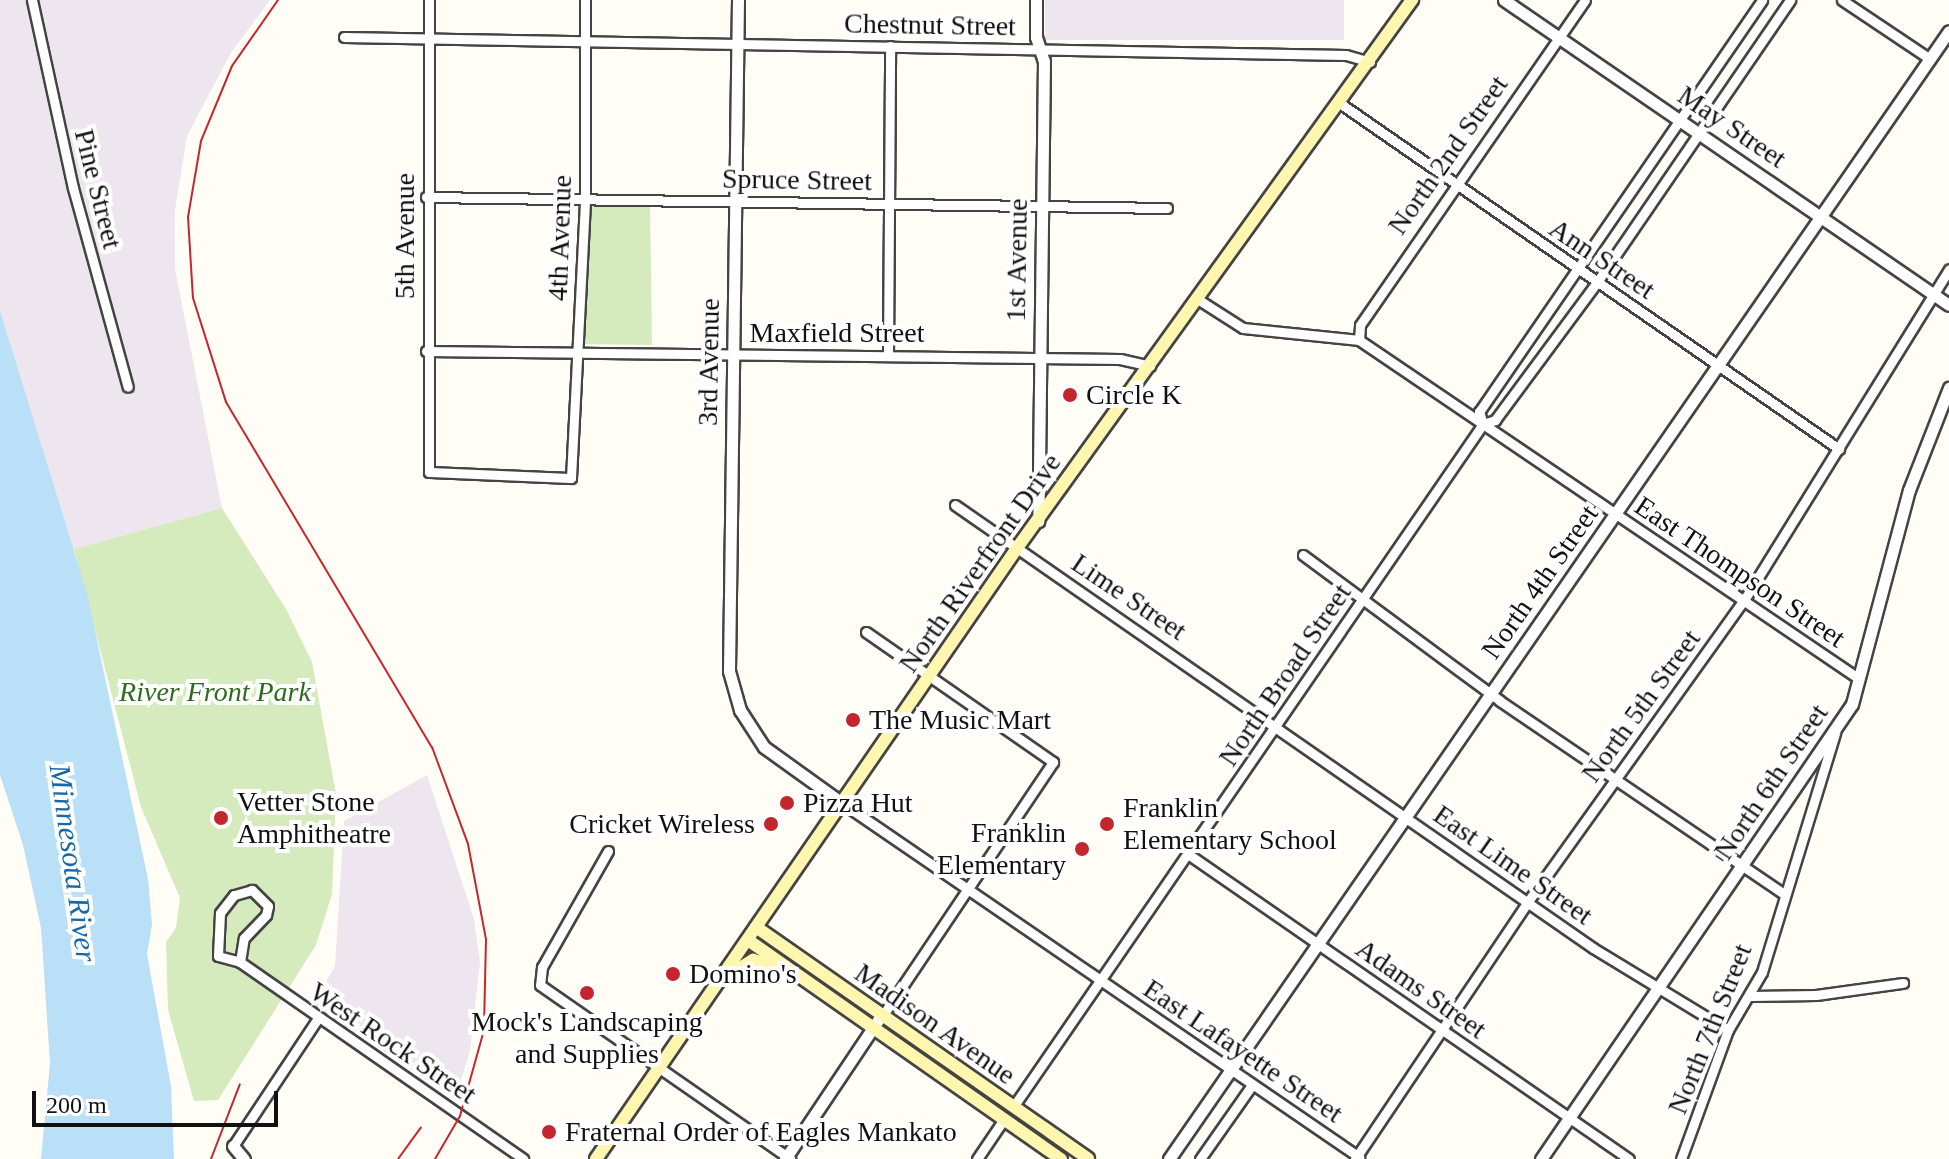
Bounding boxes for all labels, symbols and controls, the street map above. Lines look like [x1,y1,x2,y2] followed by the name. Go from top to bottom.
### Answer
[844,7,1016,43] street label: Chestnut Street
[1381,69,1515,241] street label: North 2nd Street
[1671,79,1793,175] street label: May Street
[67,126,129,252] street label: Pine Street
[722,162,872,198] street label: Spruce Street
[388,172,422,300] street label: 5th Avenue
[541,174,579,302] street label: 4th Avenue
[999,197,1035,323] street label: 1st Avenue
[1543,211,1661,307] street label: Ann Street
[691,297,727,427] street label: 3rd Avenue
[750,316,924,350] street label: Maxfield Street
[1086,378,1182,412] place label: Circle K
[1061,386,1079,404] marker: Circle K
[892,447,1068,679] street label: North Riverfront Drive
[1628,489,1852,655] street label: East Thompson Street
[1474,498,1606,666] street label: North 4th Street
[1065,546,1193,648] street label: Lime Street
[1212,577,1358,773] street label: North Broad Street
[1574,623,1708,789] street label: North 5th Street
[119,675,311,709] park label: River Front Park
[1707,698,1835,866] street label: North 6th Street
[869,703,1051,737] place label: The Music Mart
[844,711,862,729] marker: The Music Mart
[41,762,105,964] water label: Minnesota River
[237,785,391,851] place label: Vetter Stone Amphitheatre
[803,786,913,820] place label: Pizza Hut
[1123,791,1337,857] place label: Franklin Elementary School
[778,794,796,812] marker: Pizza Hut
[1427,798,1599,932] street label: East Lime Street
[569,807,755,841] place label: Cricket Wireless
[212,809,230,827] marker: Vetter Stone Amphitheatre
[762,815,780,833] marker: Cricket Wireless
[1098,815,1116,833] marker: Franklin Elementary School
[937,816,1066,882] place label: Franklin Elementary
[1073,840,1091,858] marker: Franklin Elementary
[1349,932,1493,1046] street label: Adams Street
[1661,939,1759,1119] street label: North 7th Street
[848,956,1022,1092] street label: Madison Avenue
[689,957,797,991] place label: Domino's
[664,965,682,983] marker: Domino's
[1137,972,1349,1130] street label: East Lafayette Street
[303,975,483,1111] street label: West Rock Street
[578,984,596,1002] marker: Mock's Landscaping and Supplies
[471,1005,703,1071] place label: Mock's Landscaping and Supplies
[36,1075,282,1125] scale bar
[46,1092,107,1118] text: 200 m
[565,1115,957,1149] place label: Fraternal Order of Eagles Mankato
[540,1123,558,1141] marker: Fraternal Order of Eagles Mankato

